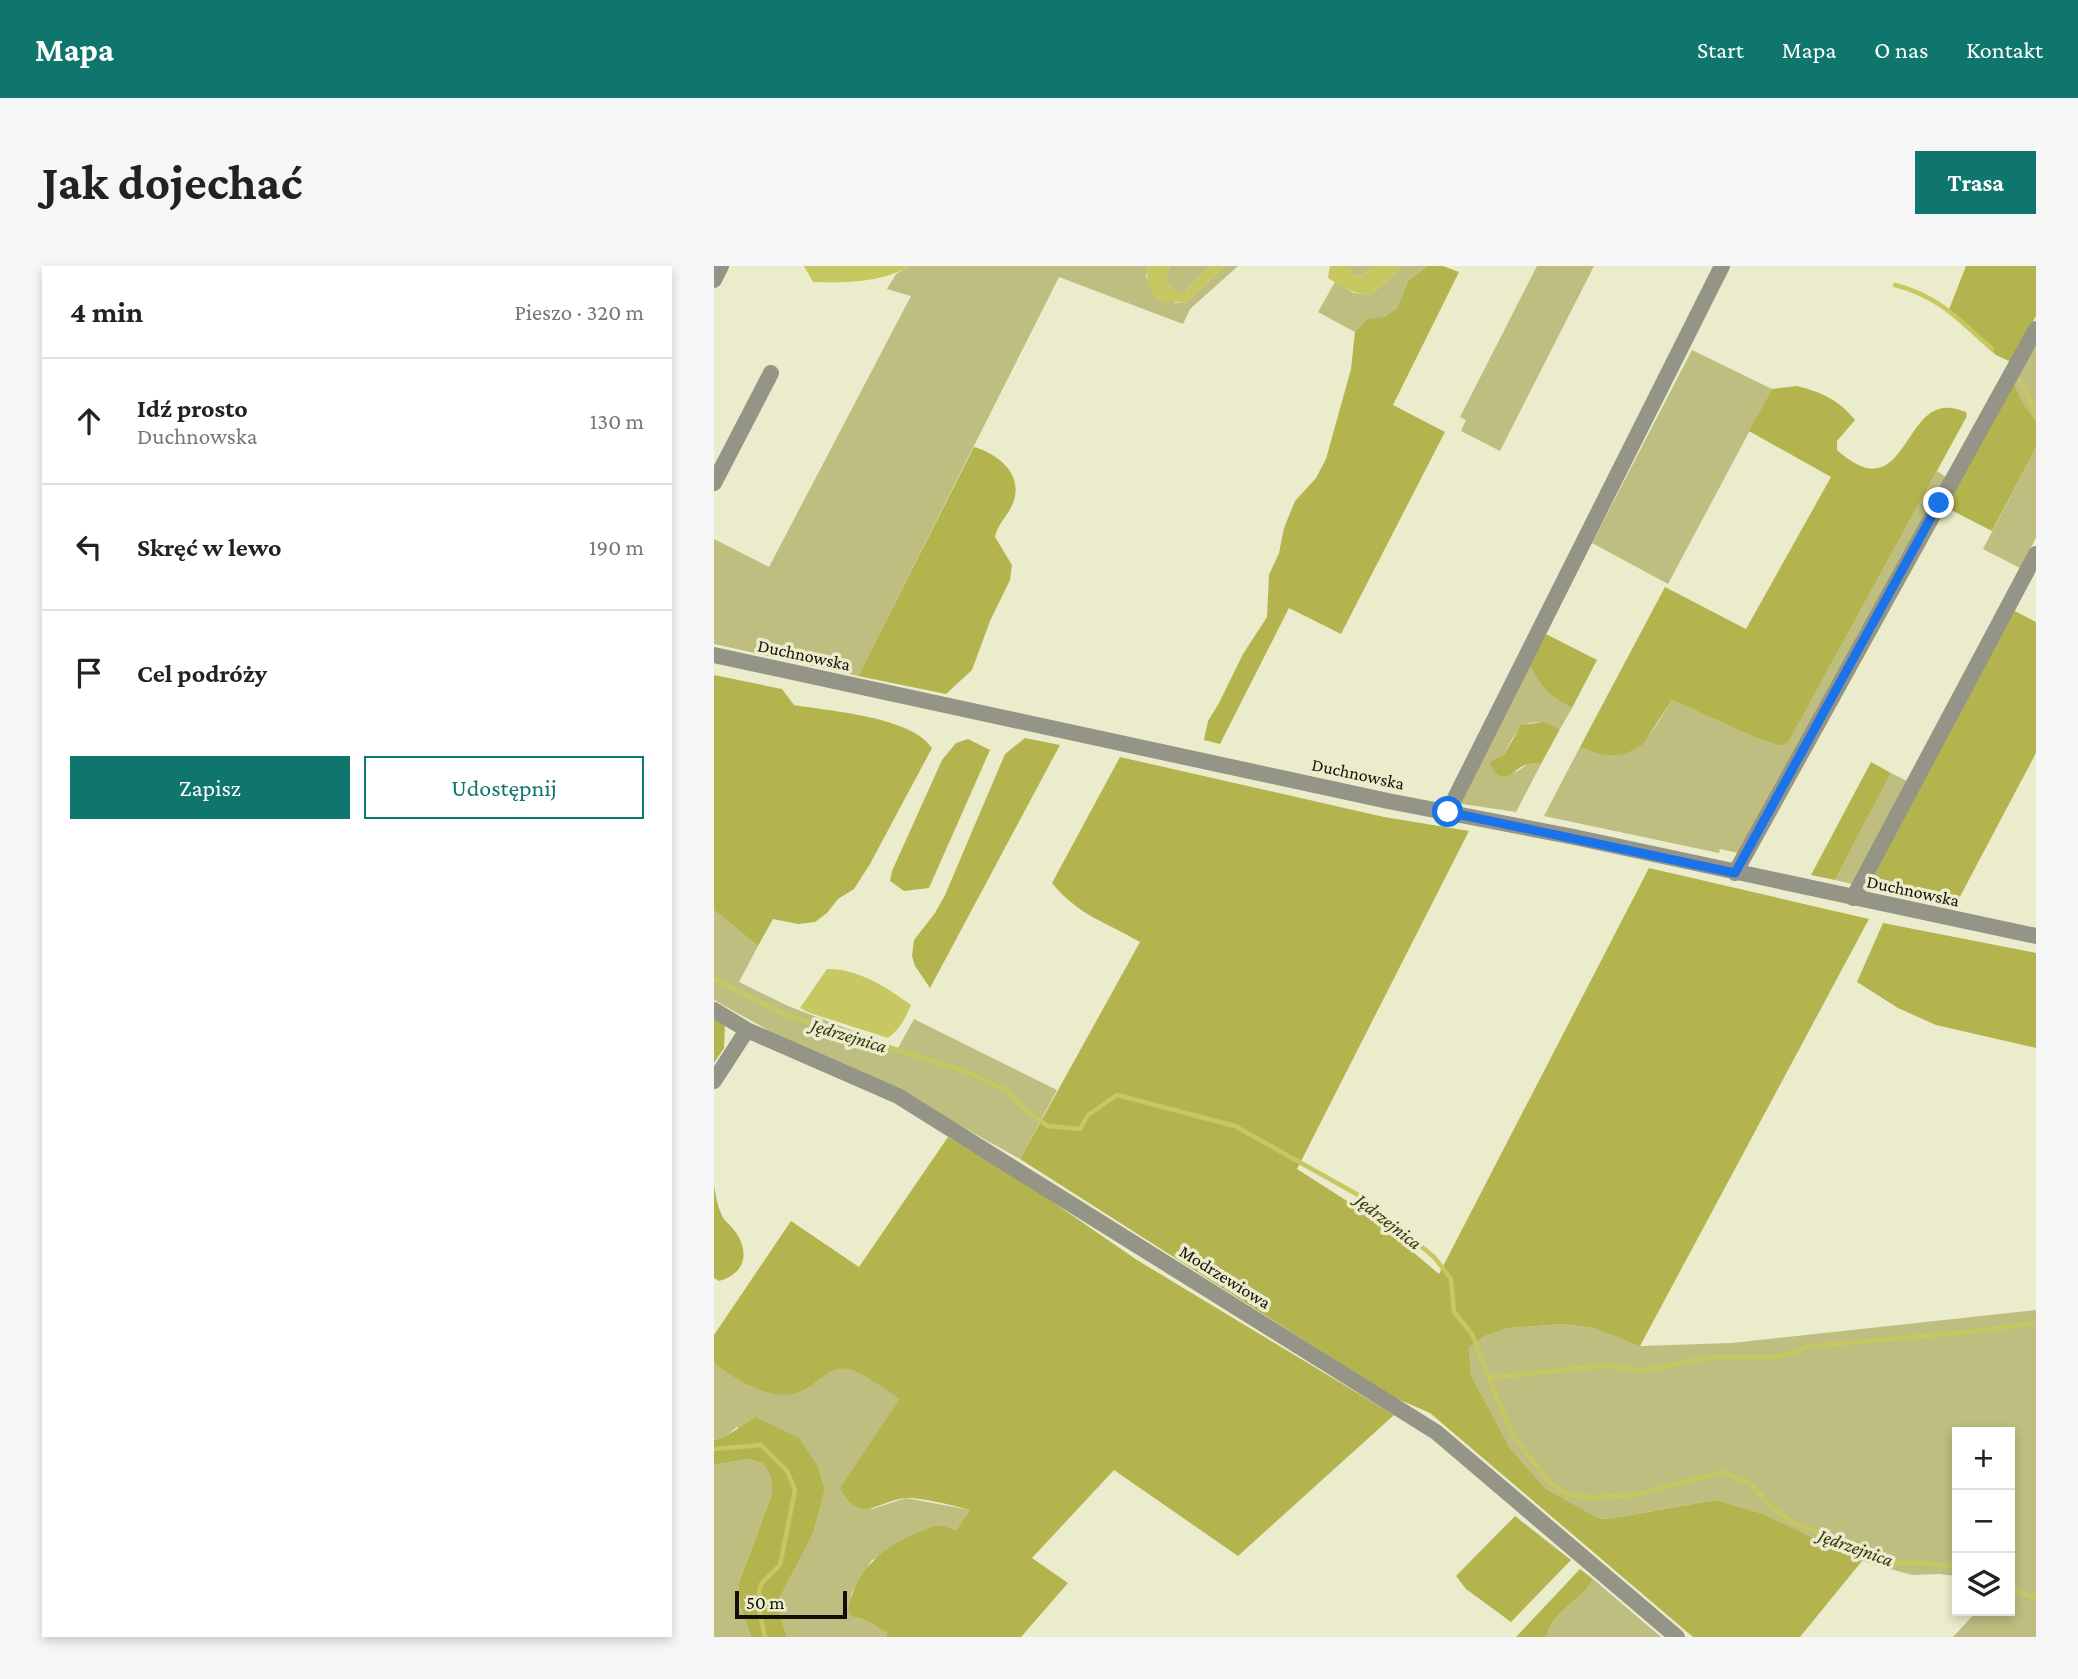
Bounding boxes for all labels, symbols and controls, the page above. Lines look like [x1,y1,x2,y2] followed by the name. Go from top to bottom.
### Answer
[35,31,114,68] text: Mapa
[1697,36,1744,63] text: Start
[1782,36,1836,63] text: Mapa
[1874,36,1928,63] text: O nas
[1966,36,2043,63] text: Kontakt
[1915,151,2036,214] button: Trasa
[42,155,302,210] text: Jak dojechać
[70,295,143,328] text: 4 min
[514,299,644,325] text: Pieszo · 320 m
[137,394,248,423] text: Idź prosto
[70,402,108,440] icon: ahead
[590,408,644,434] text: 130 m
[137,423,257,449] text: Duchnowska
[1923,487,1954,518] route end
[70,528,108,566] icon: left
[137,533,282,562] text: Skręć w lewo
[589,534,644,560] text: 190 m
[756,635,852,675] street label: Duchnowska
[70,654,108,692] icon: arrive
[137,659,267,688] text: Cel podróży
[1310,754,1406,794] street label: Duchnowska
[70,756,350,819] button: Zapisz
[364,756,644,819] button: Udostępnij
[1432,796,1463,827] route start
[1865,871,1961,911] street label: Duchnowska
[805,1013,889,1058] water label: Jędrzejnica
[1349,1187,1426,1254] water label: Jędrzejnica
[1176,1241,1274,1313] street label: Modrzewiowa
[1952,1427,2015,1616] map controls
[1952,1427,2015,1490] button: +
[1952,1490,2015,1553] button: −
[1812,1523,1896,1572] water label: Jędrzejnica
[1952,1553,2015,1616] button: layers
[735,1588,847,1620] scale bar
[746,1592,785,1613] text: 50 m

